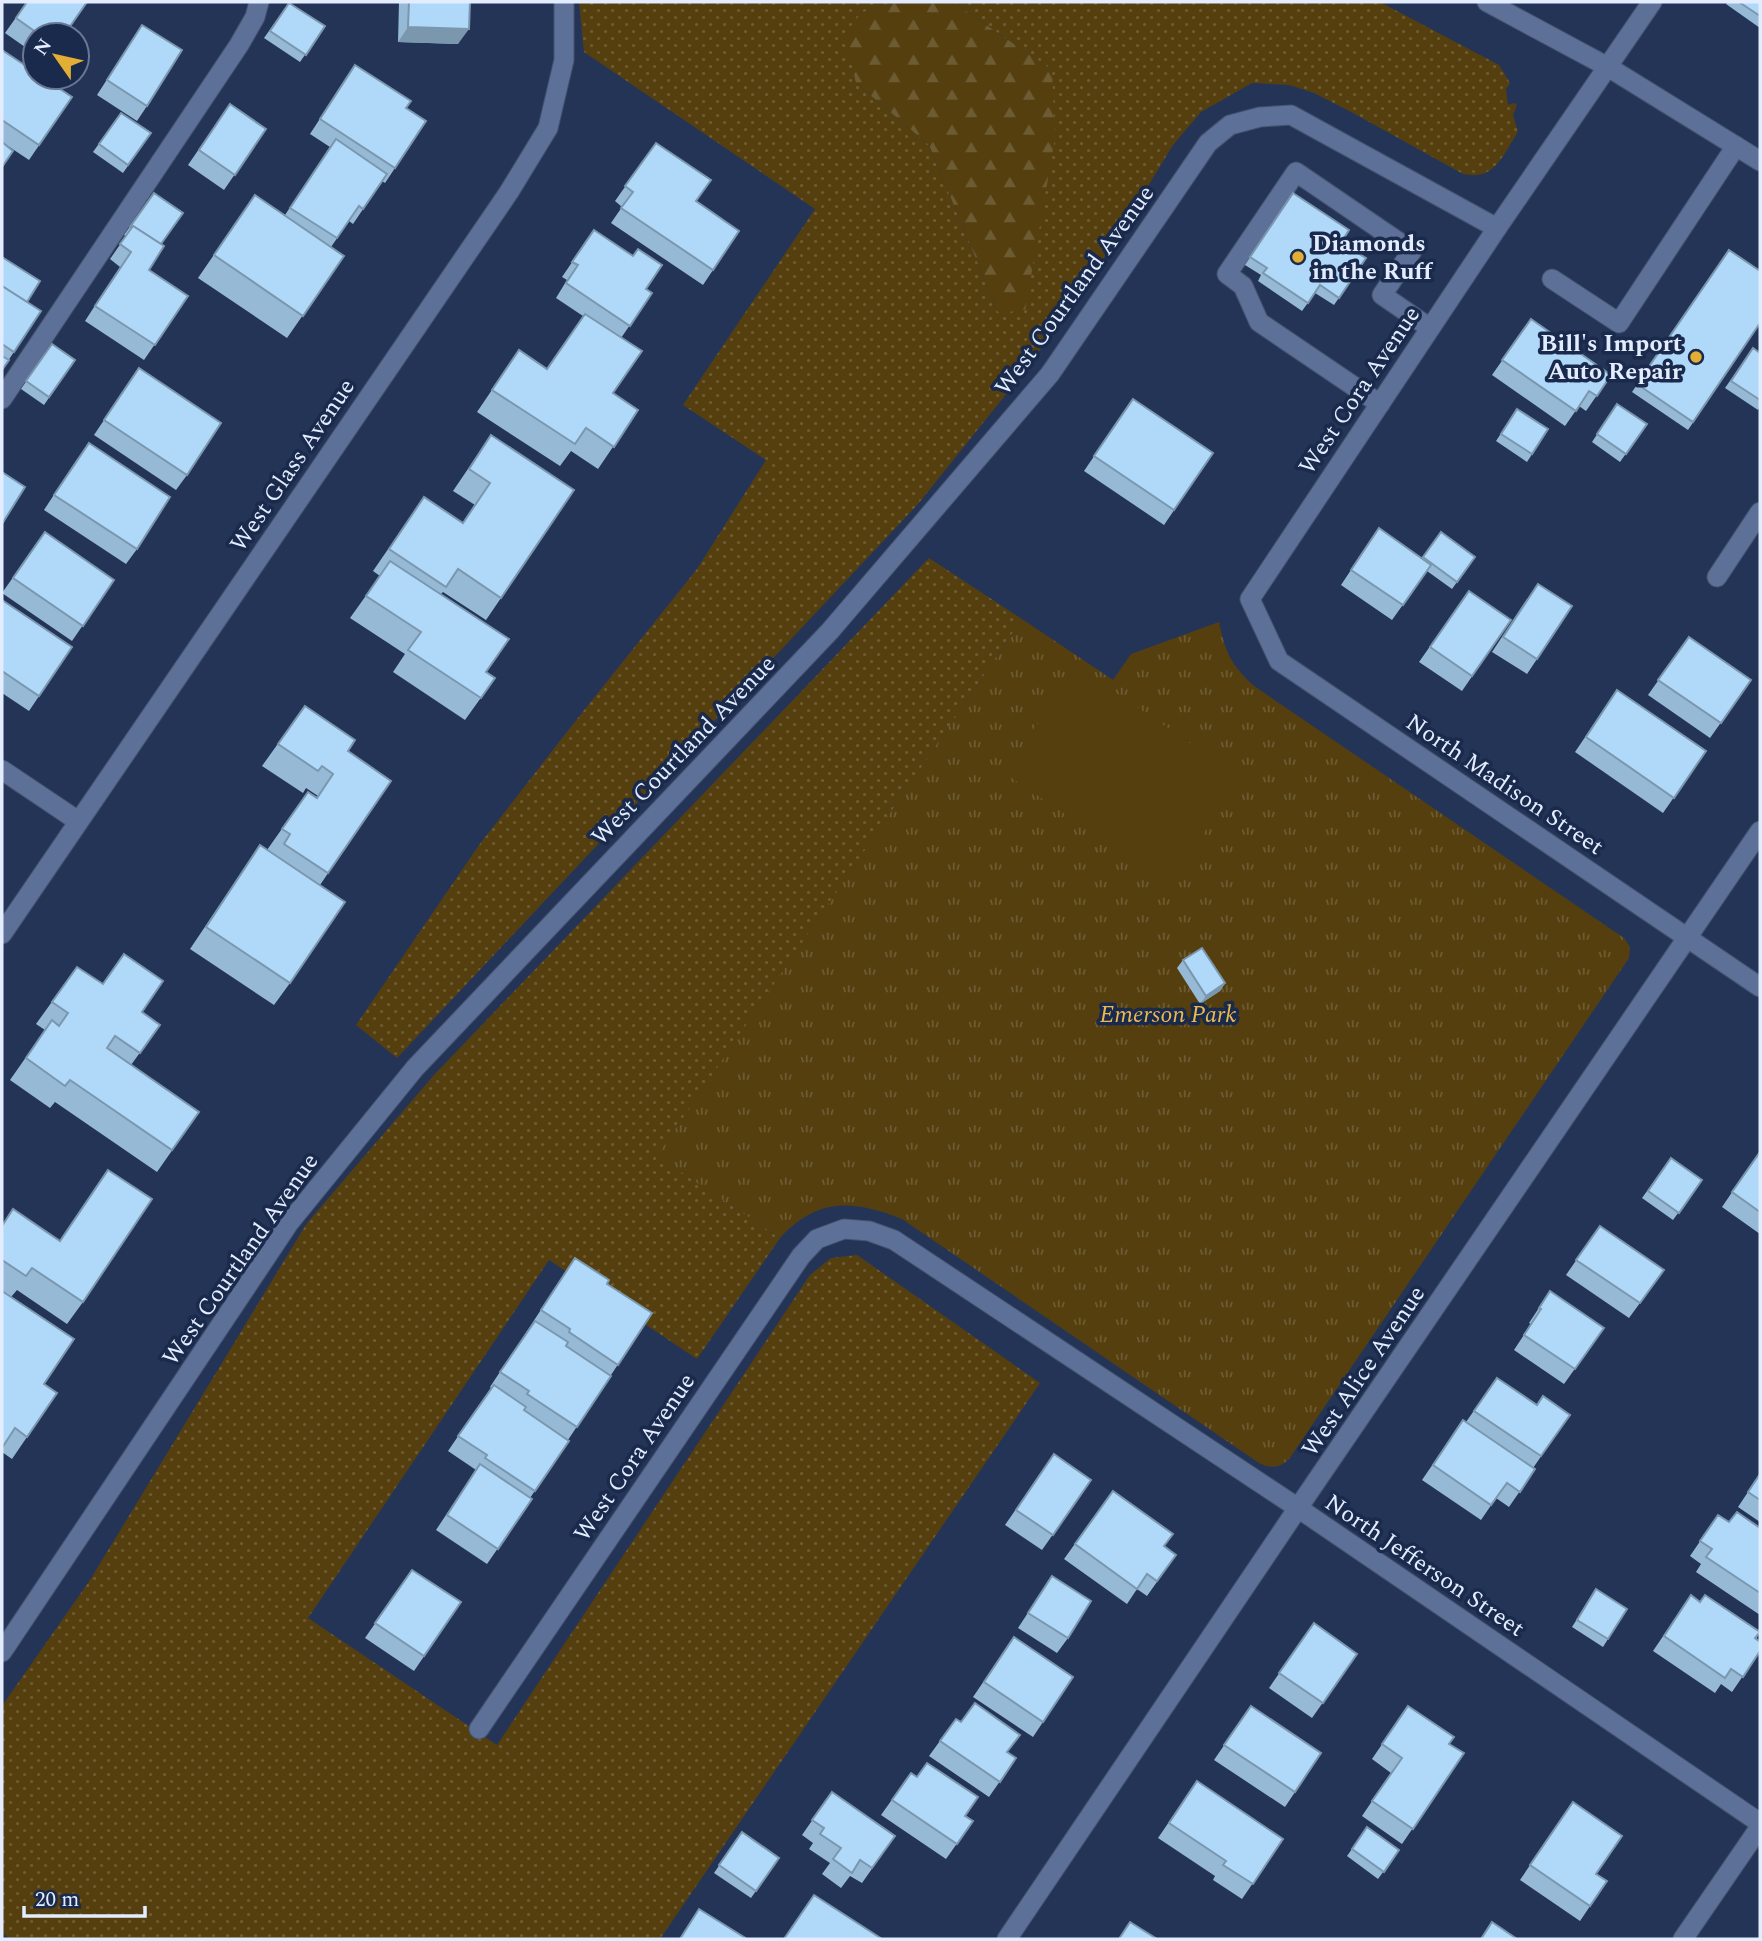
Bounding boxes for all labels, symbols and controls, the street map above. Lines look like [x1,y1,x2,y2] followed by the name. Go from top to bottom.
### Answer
[21,21,91,91] north arrow
[27,33,60,62] text: N
[986,178,1164,403] street label: West Courtland Avenue
[1312,226,1433,290] place label: Diamonds in the Ruff
[1290,249,1306,265] marker: Diamonds in the Ruff
[1290,299,1430,482] street label: West Cora Avenue
[1540,326,1683,390] place label: Bill's Import Auto Repair
[1688,349,1704,365] marker: Bill's Import Auto Repair
[221,372,364,559] street label: West Glass Avenue
[583,647,784,854] street label: West Courtland Avenue
[1398,705,1611,865] street label: North Madison Street
[1100,997,1236,1033] park label: Emerson Park
[154,1146,328,1373] street label: West Courtland Avenue
[1293,1279,1435,1465] street label: West Alice Avenue
[565,1366,705,1549] street label: West Cora Avenue
[1317,1485,1532,1646] street label: North Jefferson Street
[24,1874,145,1918] scale bar
[35,1884,79,1916] text: 20 m

